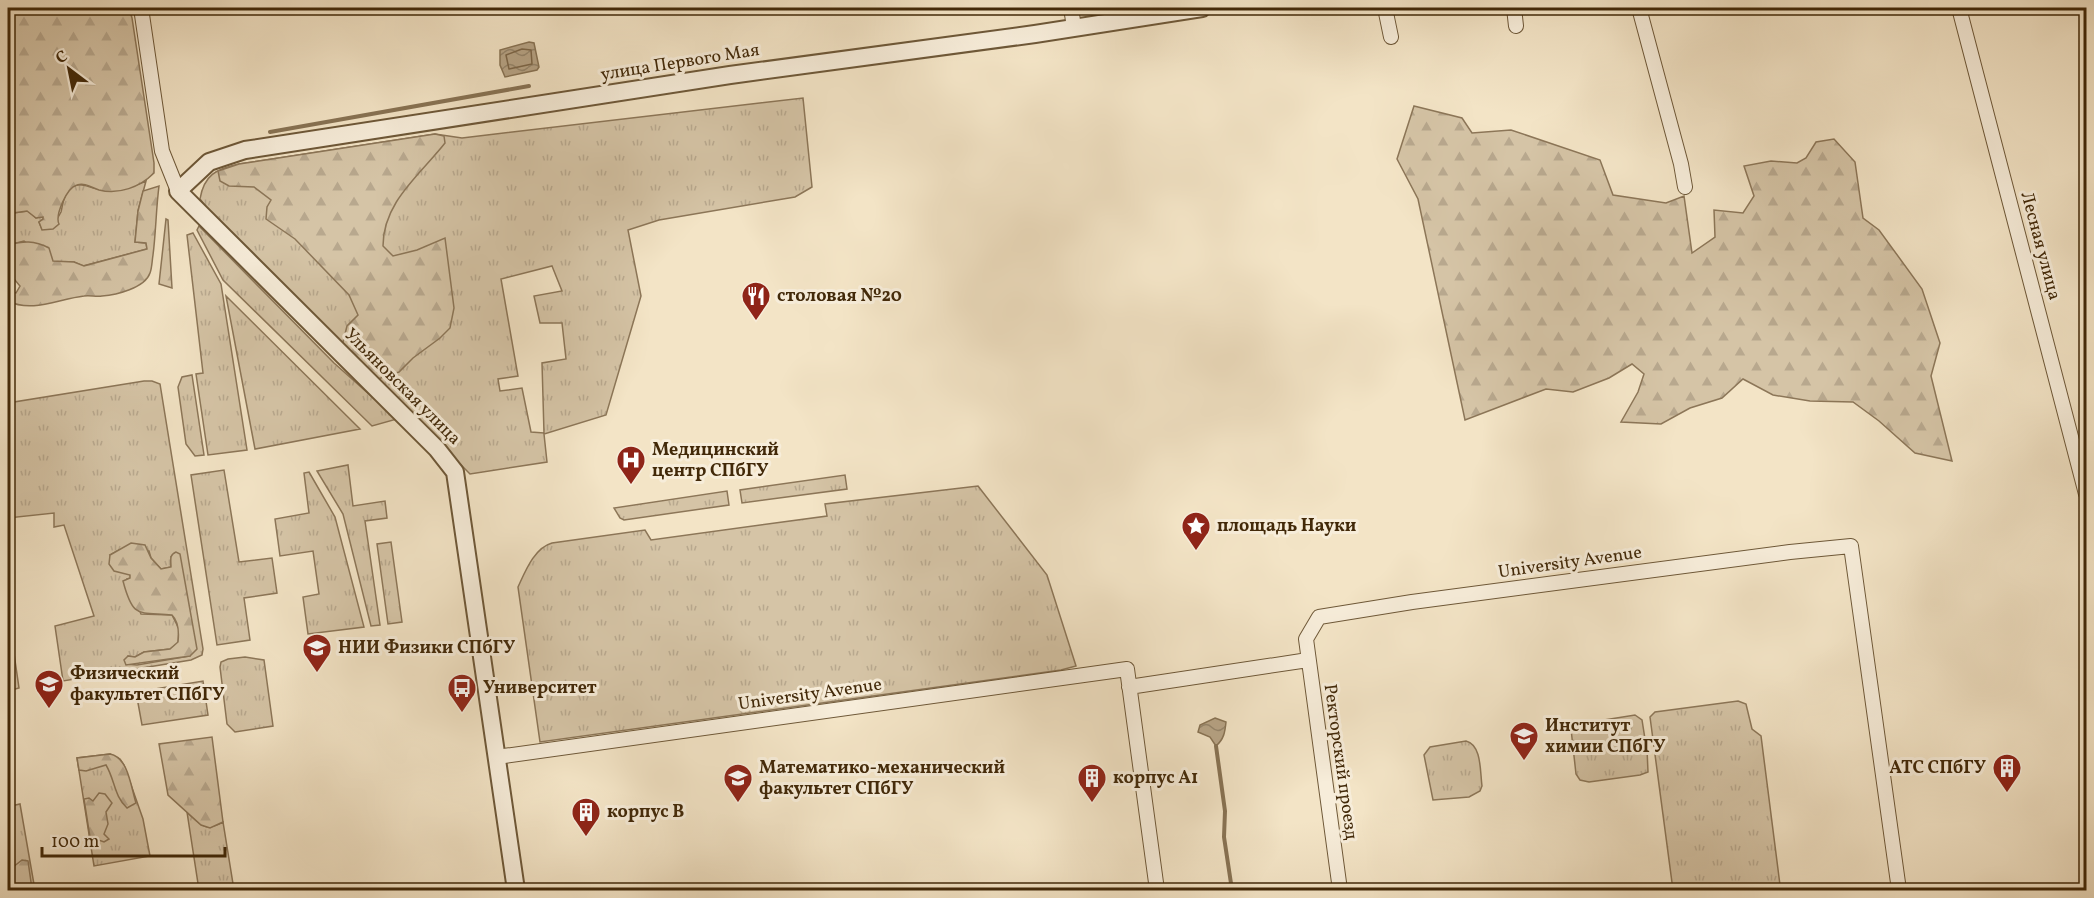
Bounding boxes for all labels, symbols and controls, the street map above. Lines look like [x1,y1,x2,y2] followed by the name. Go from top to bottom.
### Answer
[599,38,761,88] street label: улица Первого Мая
[39,39,99,99] north arrow
[52,46,72,70] text: С
[2014,189,2066,303] street label: Лесная улица
[740,280,772,322] restaurant icon: столовая №20
[777,284,902,309] place label: столовая №20
[338,323,466,451] street label: Ульяновская улица
[652,438,779,484] place label: Медицинский центр СПбГУ
[615,444,647,486] hospital icon: Медицинский центр СПбГУ
[1180,510,1212,552] place icon: площадь Науки
[1217,514,1356,539] place label: площадь Науки
[1497,541,1643,585] street label: University Avenue
[301,632,333,674] school or university icon: НИИ Физики СПбГУ
[338,636,515,661] place label: НИИ Физики СПбГУ
[70,662,225,708] place label: Физический факультет СПбГУ
[33,668,65,710] school or university icon: Физический факультет СПбГУ
[446,672,478,714] bus stop icon: Университет
[737,673,883,717] street label: University Avenue
[483,676,597,701] place label: Университет
[1317,682,1363,842] street label: Ректорский проезд
[1545,714,1665,760] place label: Институт химии СПбГУ
[1508,720,1540,762] school or university icon: Институт химии СПбГУ
[1991,752,2023,794] building icon: АТС СПбГУ
[759,756,1005,802] place label: Математико-механический факультет СПбГУ
[1889,756,1986,781] place label: АТС СПбГУ
[722,762,754,804] school or university icon: Математико-механический факультет СПбГУ
[1076,762,1108,804] building icon: корпус А1
[1113,766,1198,791] place label: корпус А1
[570,796,602,838] building icon: корпус В
[607,800,684,825] place label: корпус В
[42,820,225,858] scale bar
[51,830,100,855] text: 100 m

